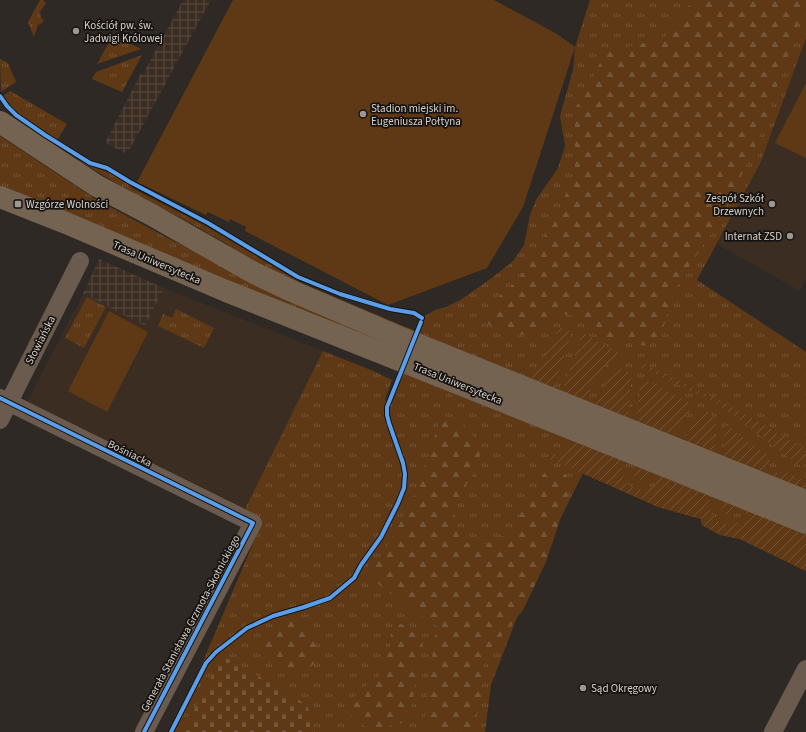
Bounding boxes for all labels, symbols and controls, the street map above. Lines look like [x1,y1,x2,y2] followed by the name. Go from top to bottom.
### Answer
[84,18,163,46] place label: Kościół pw. św. Jadwigi Królowej
[71,26,81,36] marker: Kościół pw. św. Jadwigi Królowej
[371,101,461,129] place label: Stadion miejski im. Eugeniusza Połtyna
[358,109,368,119] marker: Stadion miejski im. Eugeniusza Połtyna
[706,191,765,219] place label: Zespół Szkół Drzewnych
[26,197,108,212] place label: Wzgórze Wolności
[13,199,23,209] marker: Wzgórze Wolności
[767,199,777,209] marker: Zespół Szkół Drzewnych
[725,229,782,244] place label: Internat ZSD
[785,231,795,241] marker: Internat ZSD
[110,237,203,288] street label: Trasa Uniwersytecka
[22,313,59,367] street label: Słowiańska
[411,359,504,408] street label: Trasa Uniwersytecka
[105,436,154,471] street label: Bośniacka
[137,532,244,714] street label: Generała Stanisława Grzmota-Skotnickiego
[591,681,657,696] place label: Sąd Okręgowy
[578,683,588,693] marker: Sąd Okręgowy

